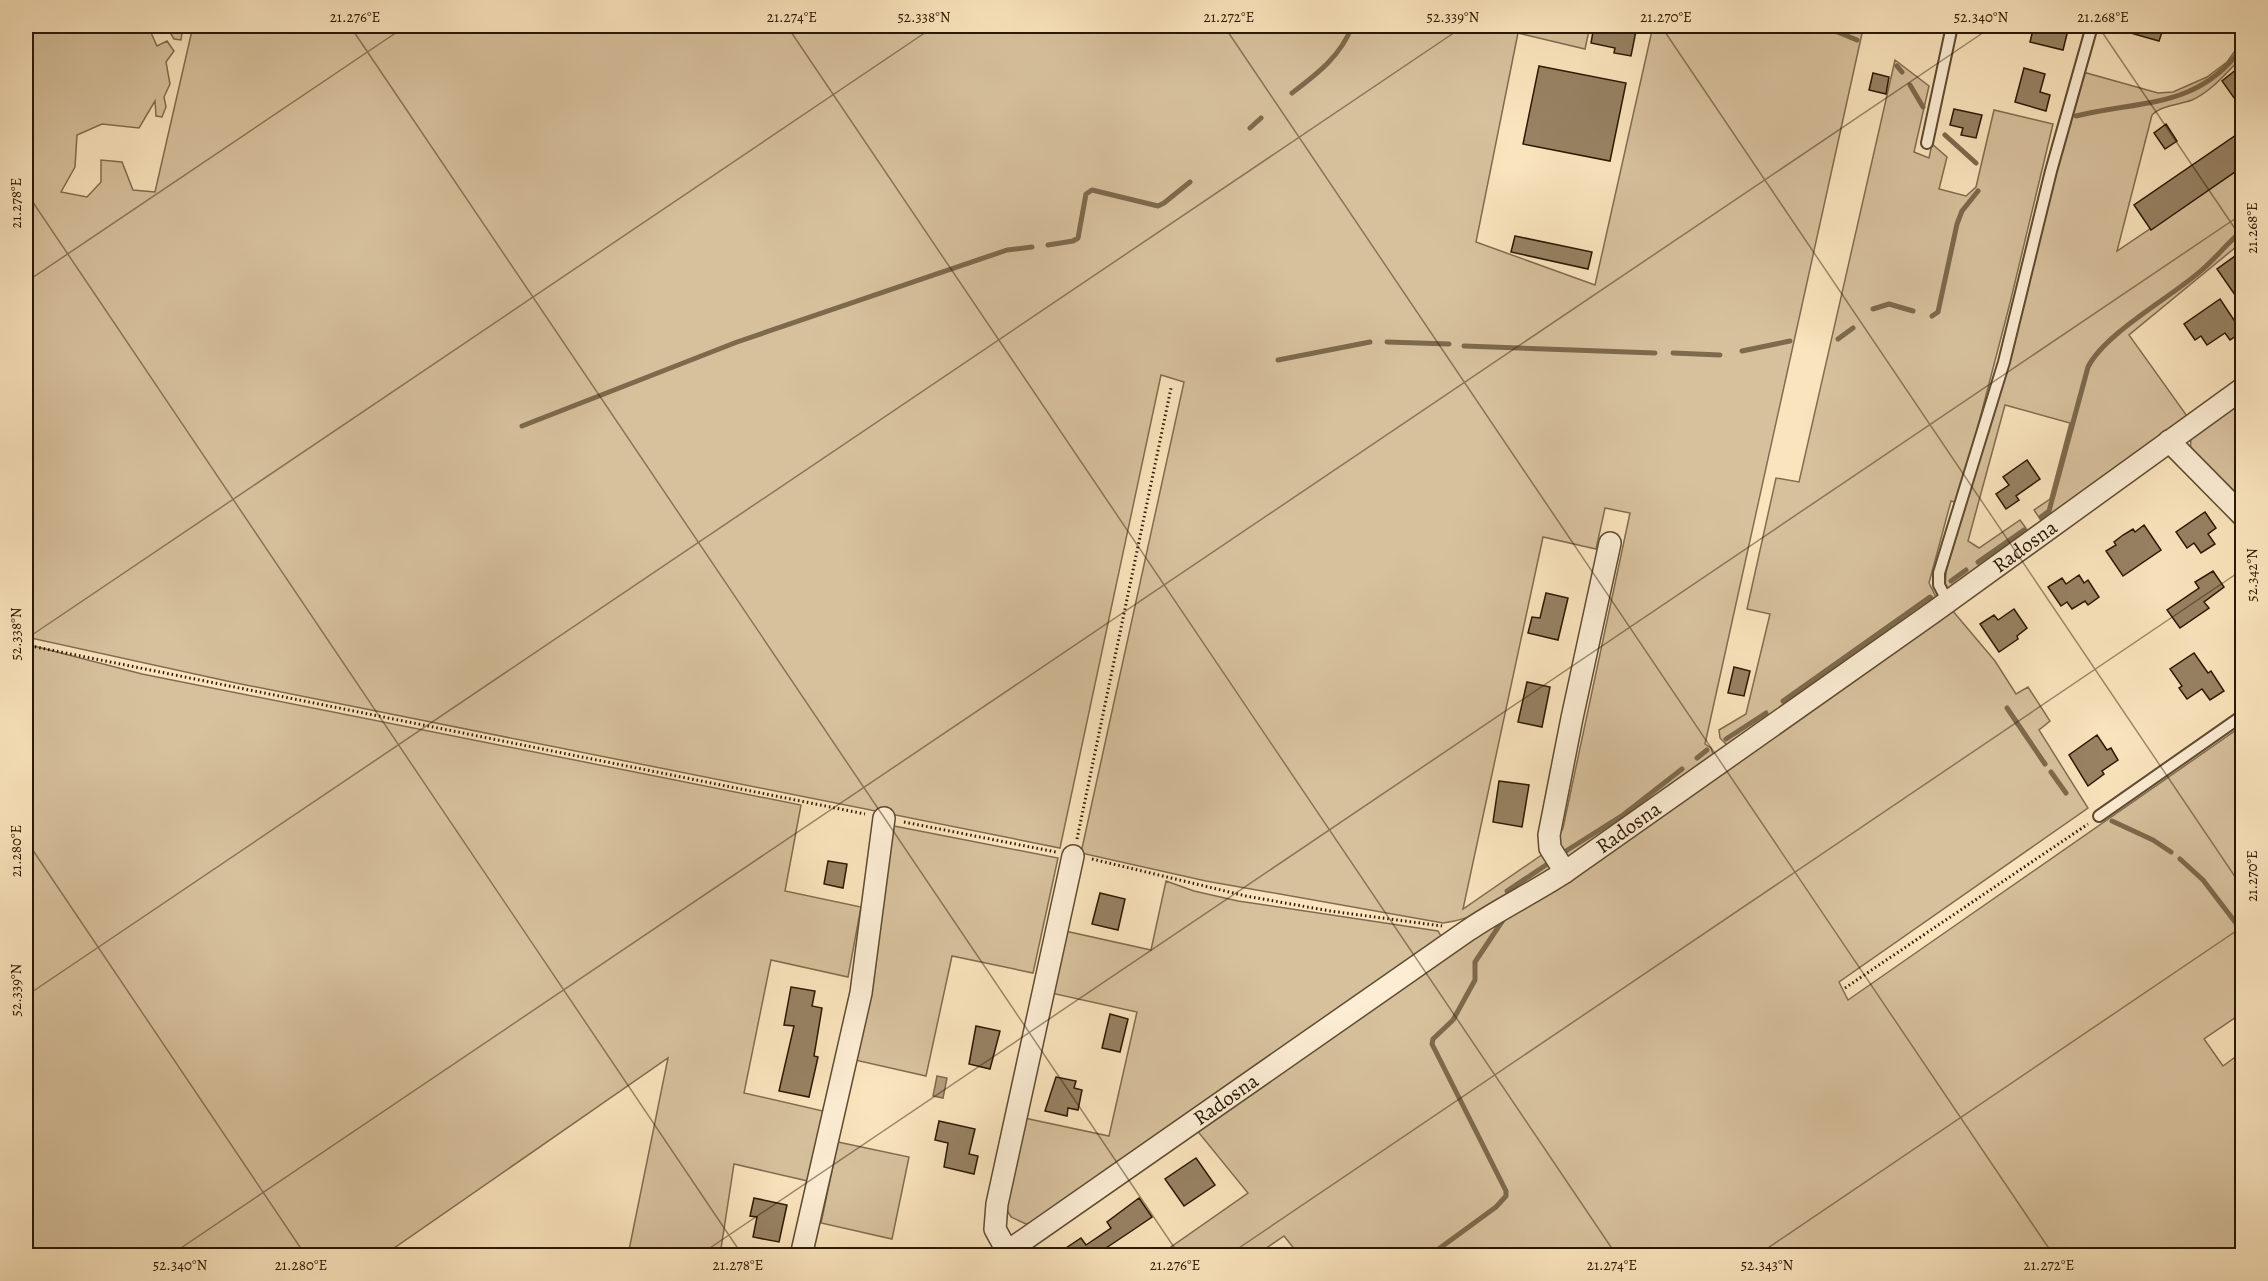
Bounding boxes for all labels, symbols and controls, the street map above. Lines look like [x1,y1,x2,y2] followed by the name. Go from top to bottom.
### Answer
[330,7,380,27] text: 21.276°E
[767,7,817,27] text: 21.274°E
[897,7,951,27] text: 52.338°N
[1204,7,1254,27] text: 21.272°E
[1427,7,1480,27] text: 52.339°N
[1640,7,1692,27] text: 21.270°E
[1954,7,2008,27] text: 52.340°N
[2077,7,2129,27] text: 21.268°E
[6,178,26,228] text: 21.278°E
[2242,202,2262,254] text: 21.268°E
[1987,513,2063,579] street label: Radosna
[2242,548,2262,602] text: 52.342°N
[6,607,26,661] text: 52.338°N
[1590,795,1667,860] street label: Radosna
[6,825,26,877] text: 21.280°E
[2242,850,2262,902] text: 21.270°E
[6,963,26,1016] text: 52.339°N
[1187,1067,1264,1132] street label: Radosna
[153,1255,207,1275] text: 52.340°N
[275,1255,327,1275] text: 21.280°E
[713,1255,763,1275] text: 21.278°E
[1150,1255,1200,1275] text: 21.276°E
[1587,1255,1637,1275] text: 21.274°E
[1741,1255,1794,1275] text: 52.343°N
[2024,1255,2074,1275] text: 21.272°E

